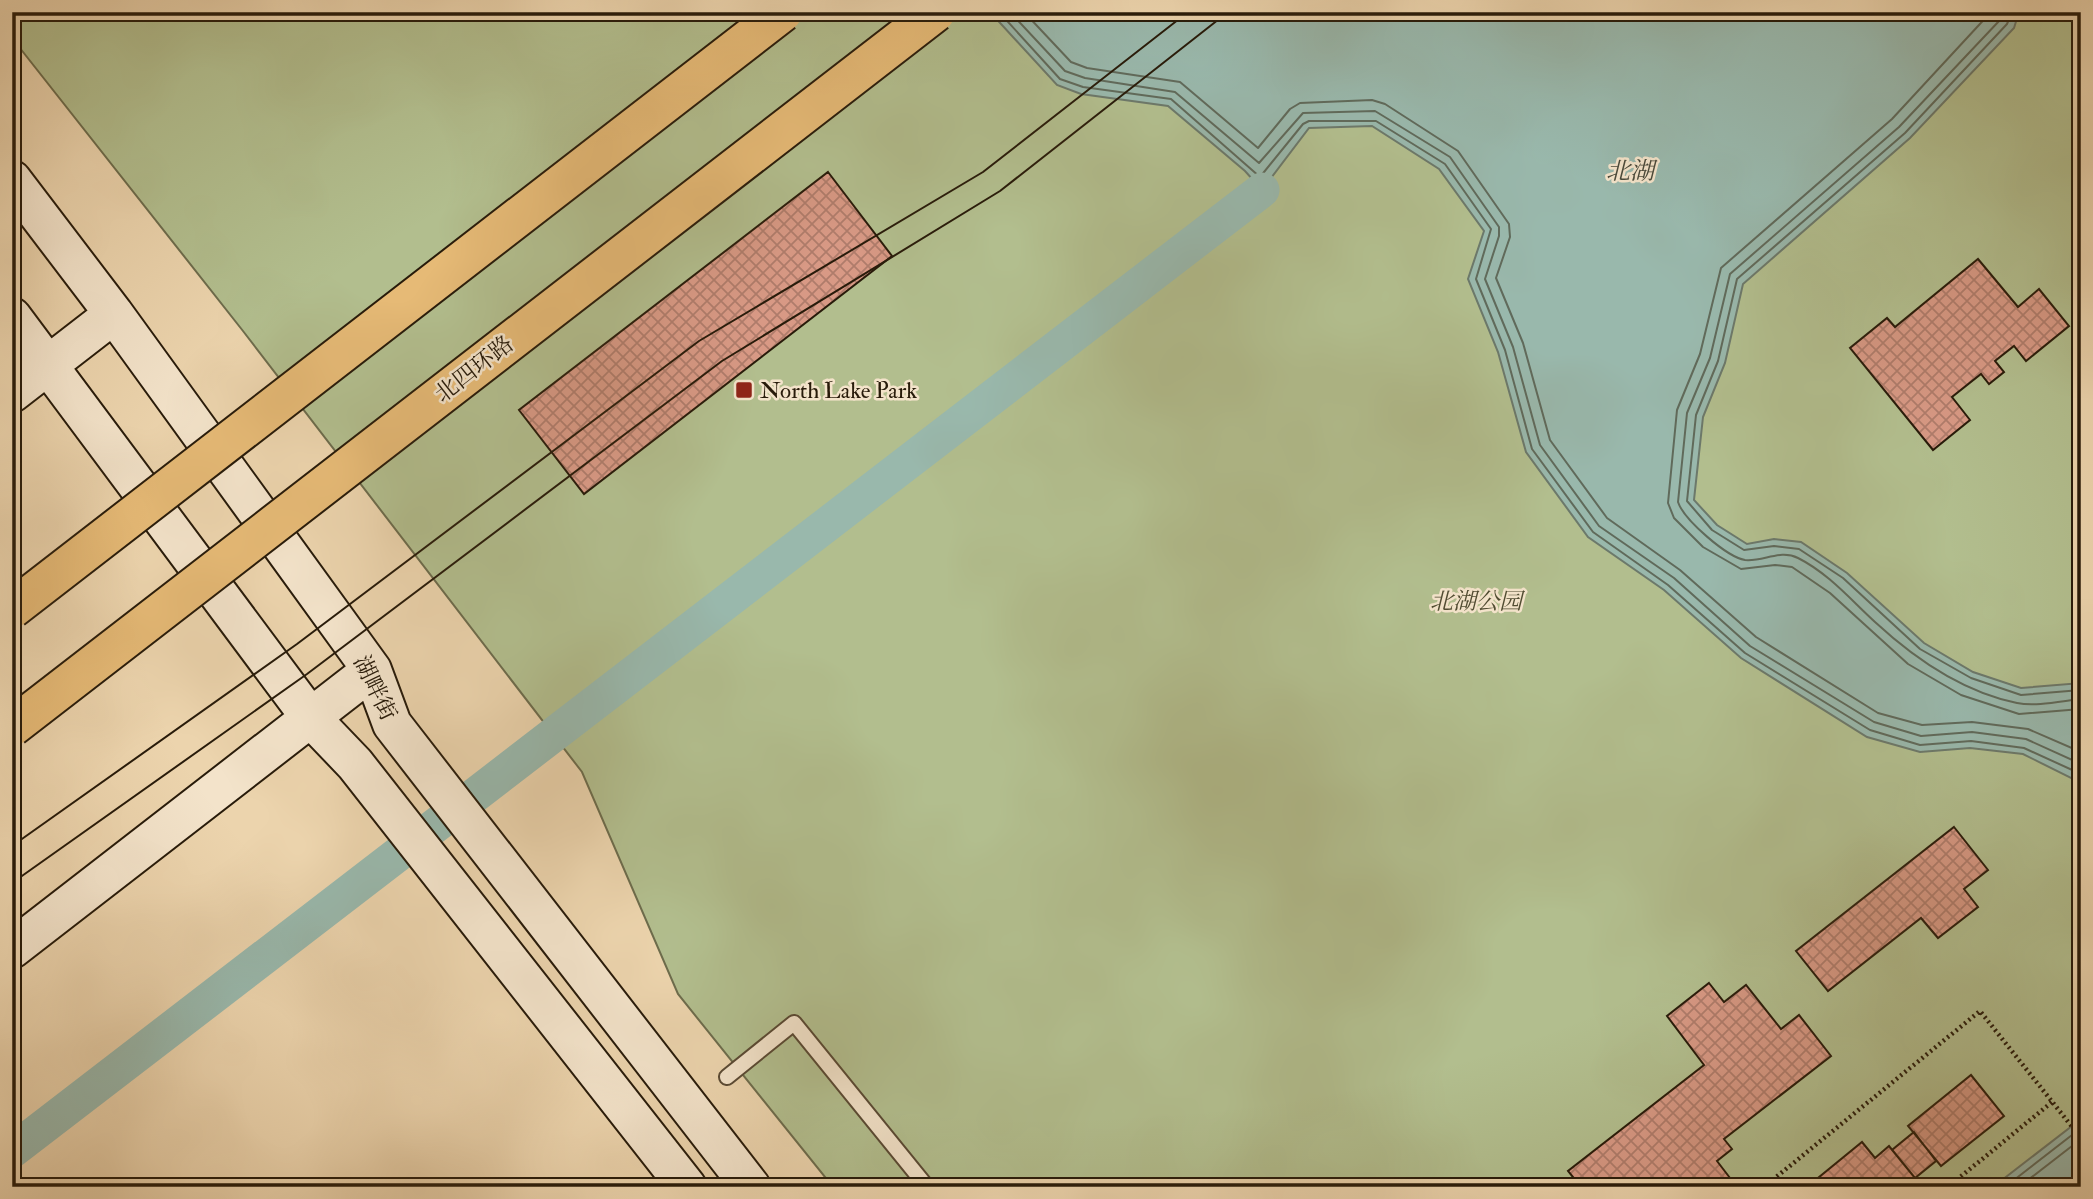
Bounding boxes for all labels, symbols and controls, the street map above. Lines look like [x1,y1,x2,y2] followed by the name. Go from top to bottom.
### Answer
[1606,156,1658,187] water label: 北湖
[429,329,519,409] street label: 北四环路
[760,376,917,405] place label: North Lake Park
[734,380,754,400] marker: North Lake Park
[1430,587,1526,616] park label: 北湖公园
[347,651,403,725] street label: 湖畔街

